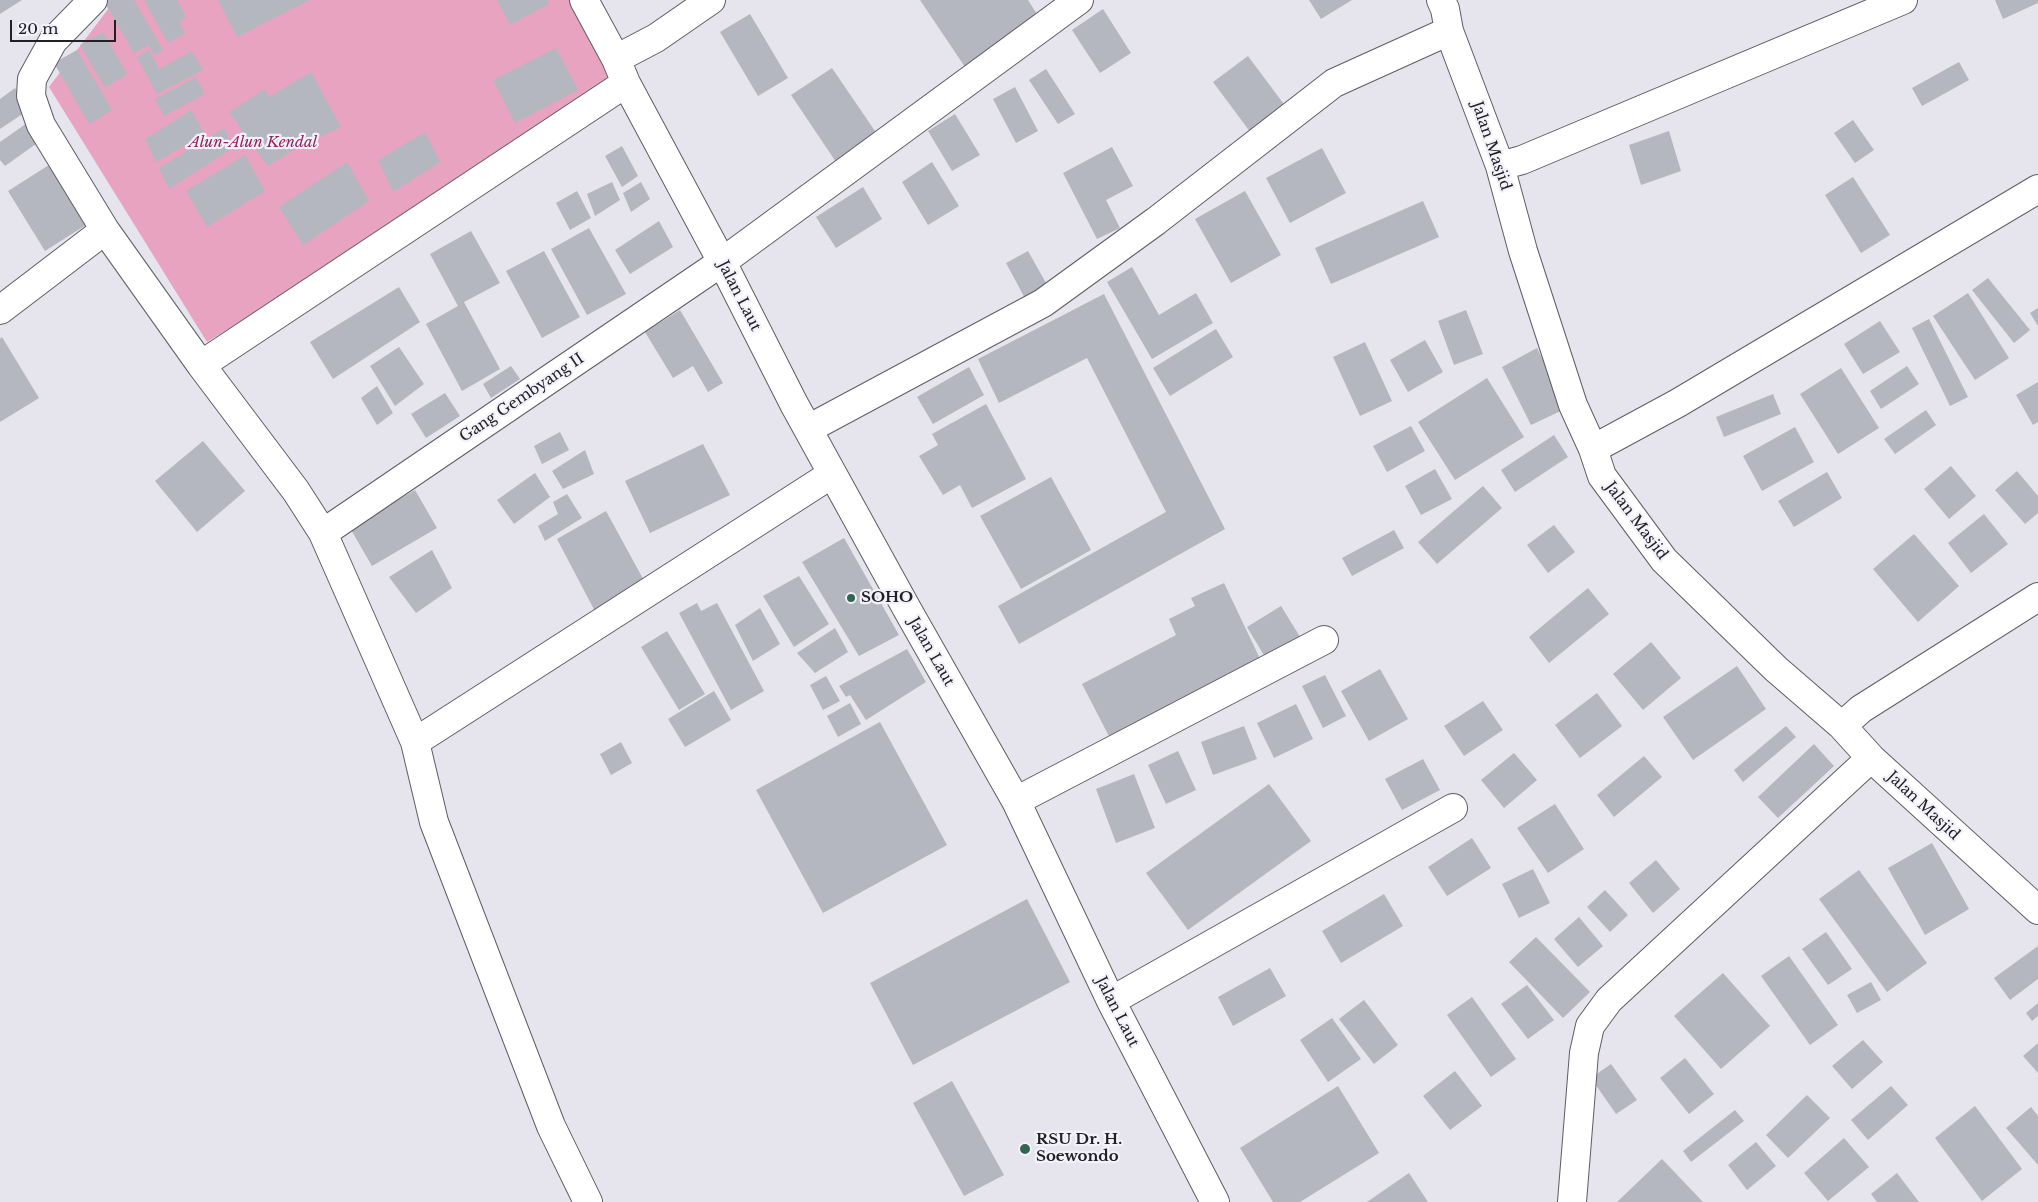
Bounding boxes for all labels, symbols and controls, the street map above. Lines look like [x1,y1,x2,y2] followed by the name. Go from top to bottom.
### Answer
[12,10,119,42] scale bar
[18,19,58,38] text: 20 m
[1467,99,1515,193] street label: Jalan Masjid
[189,134,317,152] park label: Alun-Alun Kendal
[714,258,764,334] street label: Jalan Laut
[456,350,588,446] street label: Gang Gembyang II
[1601,479,1671,563] street label: Jalan Masjid
[861,589,913,607] place label: SOHO
[845,592,857,604] marker: SOHO
[904,614,958,690] street label: Jalan Laut
[1883,768,1963,844] street label: Jalan Masjid
[1092,974,1142,1050] street label: Jalan Laut
[1036,1131,1122,1166] place label: RSU Dr. H. Soewondo
[1018,1142,1032,1156] marker: RSU Dr. H. Soewondo

